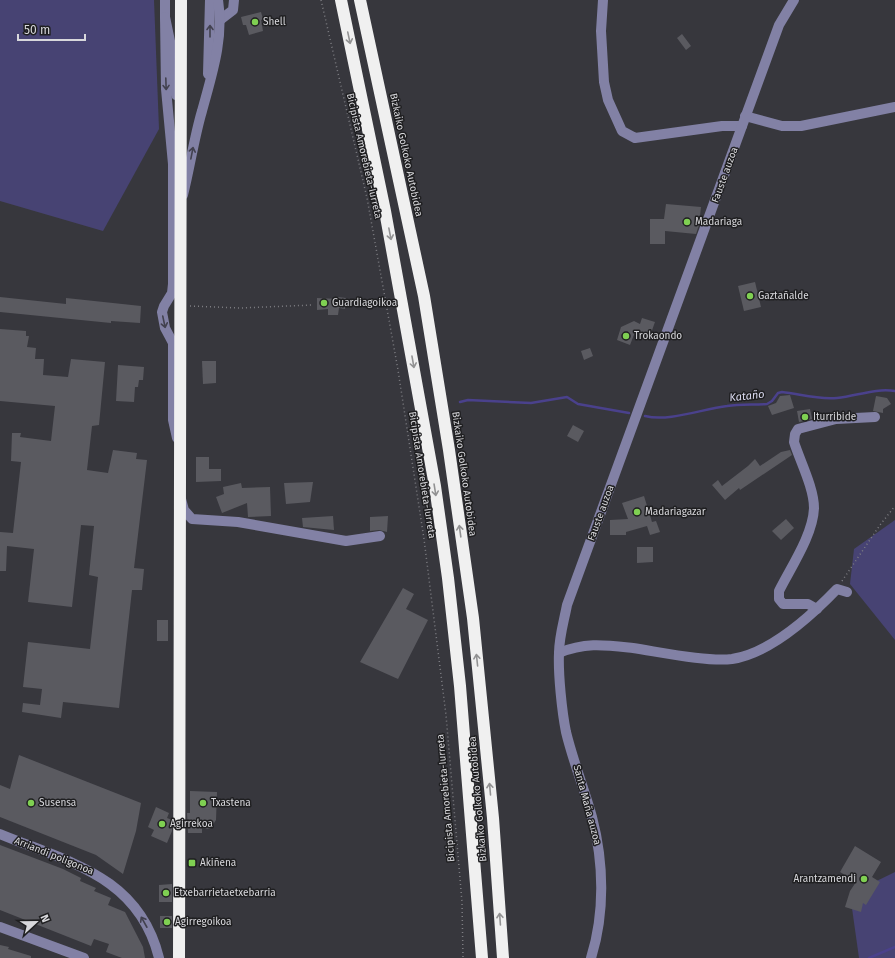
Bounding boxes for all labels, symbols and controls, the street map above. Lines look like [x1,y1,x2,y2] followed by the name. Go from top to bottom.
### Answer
[18,16,85,42] scale bar
[263,16,286,28] place label: Shell
[250,17,260,27] marker: Shell
[24,23,50,37] text: 50 m
[206,25,214,38] one-way arrow
[345,31,353,44] one-way arrow
[162,77,169,90] one-way arrow
[344,92,384,220] street label: Bicipista Amorebieta-Iurreta
[387,92,425,218] street label: Bizkaiko Golkoko Autobidea
[709,145,741,205] street label: Fauste auzoa
[189,147,197,160] one-way arrow
[695,216,742,228] place label: Madariaga
[682,217,692,227] marker: Madariaga
[386,227,394,240] one-way arrow
[758,290,809,302] place label: Gaztañalde
[745,291,755,301] marker: Gaztañalde
[332,297,397,309] place label: Guardiagoikoa
[319,298,329,308] marker: Guardiagoikoa
[160,315,168,328] one-way arrow
[634,330,682,342] place label: Trokaondo
[621,331,631,341] marker: Trokaondo
[409,355,417,368] one-way arrow
[729,388,765,404] water label: Kataño
[406,411,438,539] street label: Bicipista Amorebieta-Iurreta
[449,411,479,537] street label: Bizkaiko Golkoko Autobidea
[813,411,856,423] place label: Iturribide
[800,412,810,422] marker: Iturribide
[431,483,439,496] one-way arrow
[585,483,617,543] street label: Fauste auzoa
[645,506,706,518] place label: Madariagazar
[632,507,642,517] marker: Madariagazar
[456,525,464,538] one-way arrow
[473,654,480,667] one-way arrow
[434,733,458,863] street label: Bicipista Amorebieta-Iurreta
[467,736,489,862] street label: Bizkaiko Golkoko Autobidea
[571,764,603,846] street label: Santa Maña auzoa
[486,783,494,796] one-way arrow
[39,797,76,809] place label: Susensa
[211,797,251,809] place label: Txastena
[26,798,36,808] marker: Susensa
[198,798,208,808] marker: Txastena
[170,818,213,830] place label: Agirrekoa
[157,819,167,829] marker: Agirrekoa
[13,835,95,877] street label: Arriandi poligonoa
[200,857,236,869] place label: Akiñena
[187,858,197,868] marker: Akiñena
[794,873,856,885] place label: Arantzamendi
[859,874,869,884] marker: Arantzamendi
[174,887,276,899] place label: Etxebarrietaetxebarria
[161,888,171,898] marker: Etxebarrietaetxebarria
[16,902,56,942] north arrow
[37,913,52,924] text: N
[497,913,504,926] one-way arrow
[139,916,147,928] one-way arrow
[175,916,232,928] place label: Agirregoikoa
[162,917,172,927] marker: Agirregoikoa

